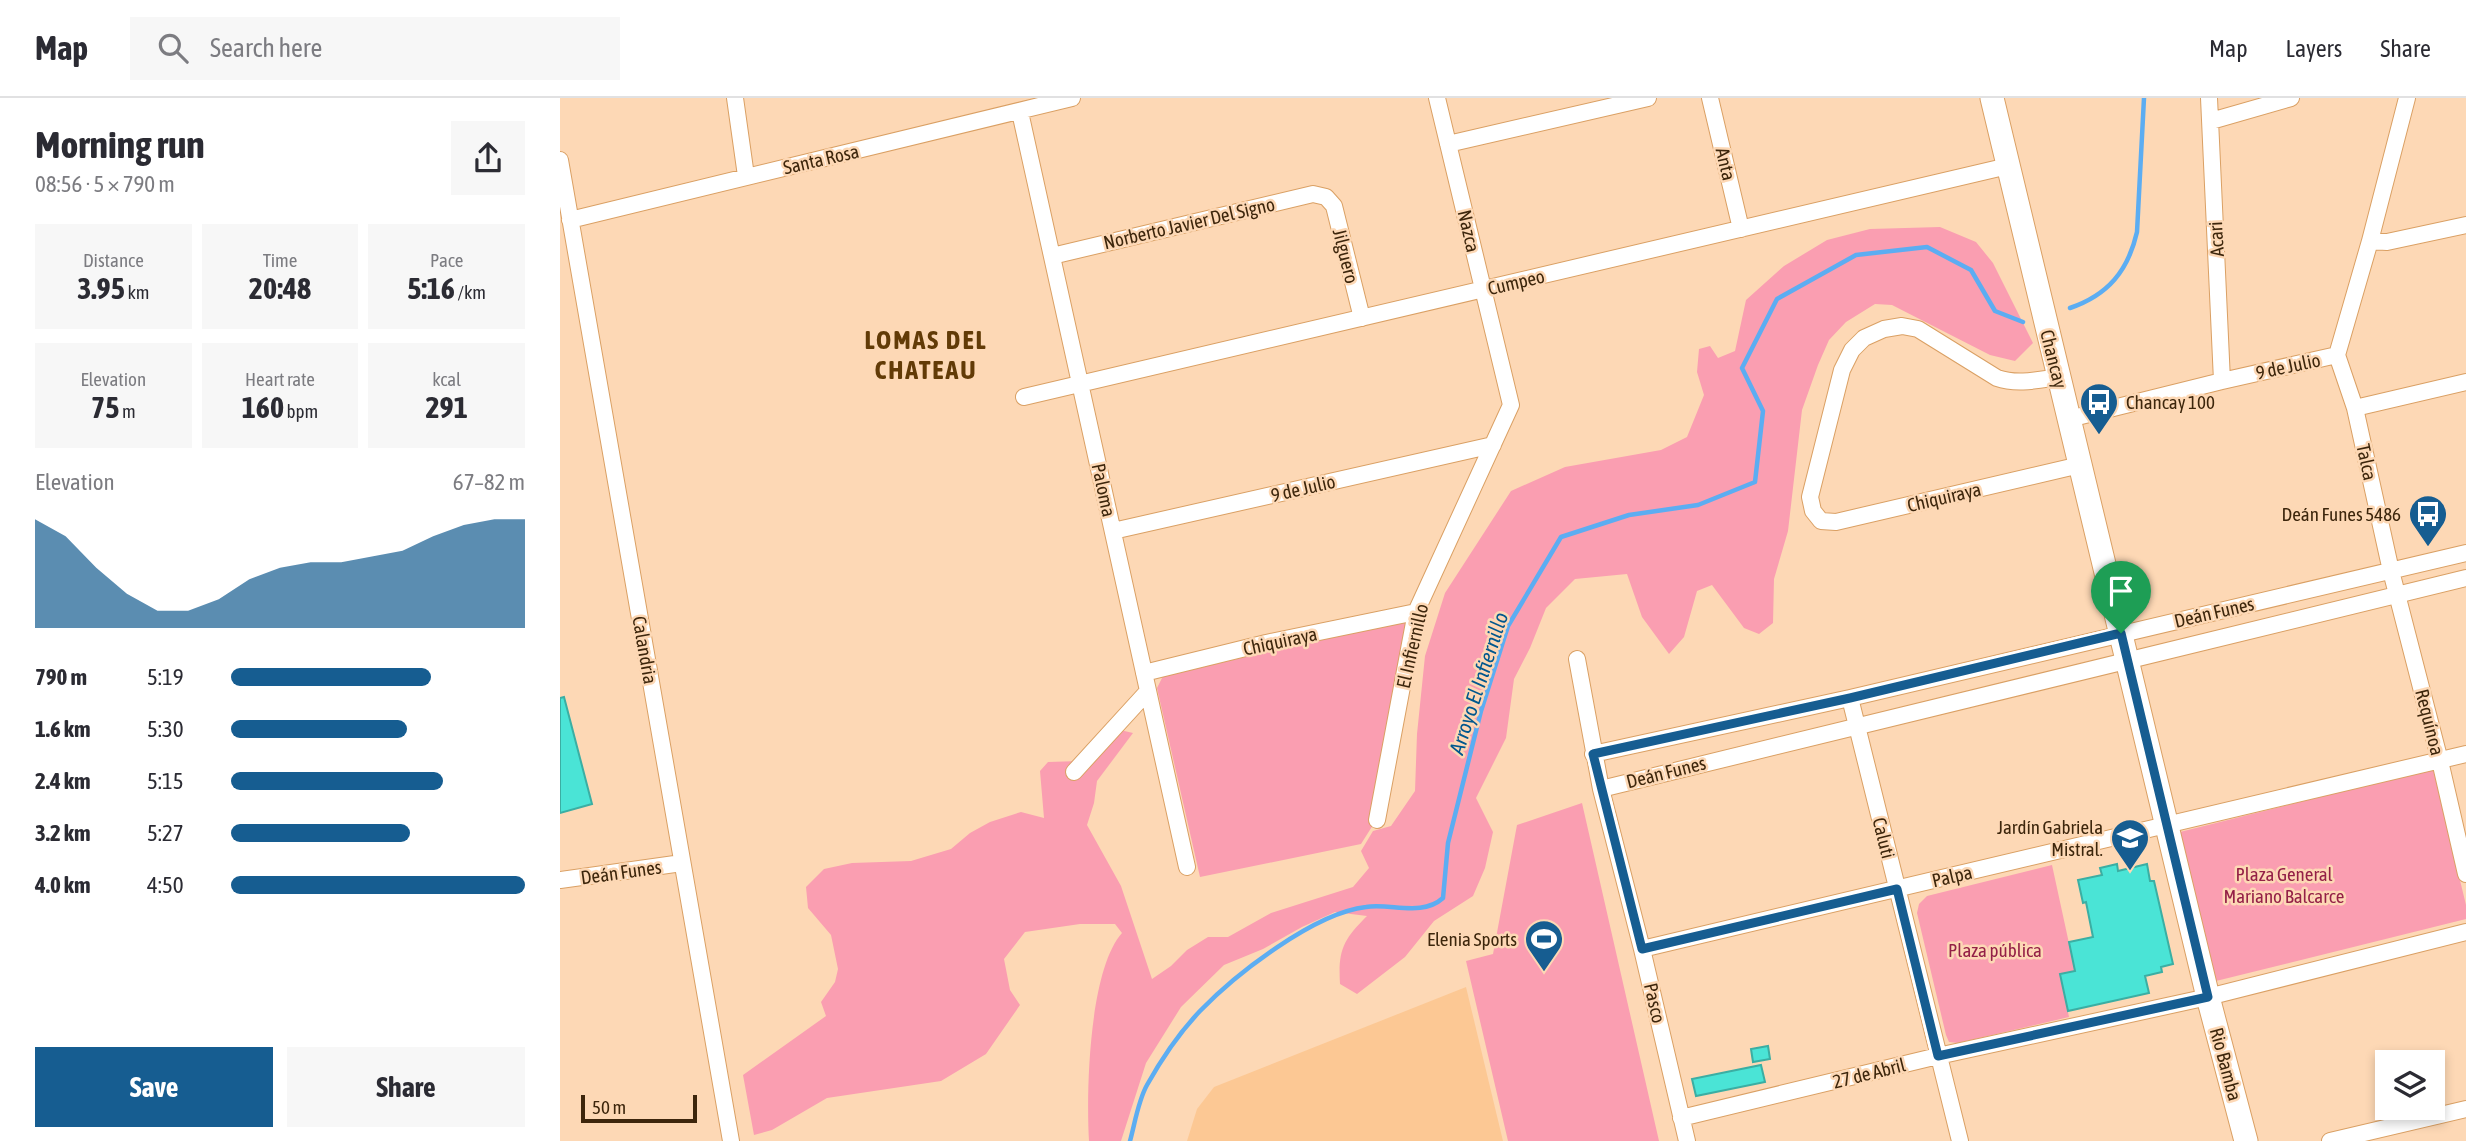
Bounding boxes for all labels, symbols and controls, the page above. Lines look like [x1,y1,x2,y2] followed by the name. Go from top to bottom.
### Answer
[130,17,620,80] search box
[35,29,88,67] text: Map
[154,29,192,67] icon: search
[210,33,322,63] text: Search here
[2209,35,2248,62] text: Map
[2286,35,2342,62] text: Layers
[2380,35,2431,62] text: Share
[451,121,525,195] button: share
[35,123,205,166] text: Morning run
[781,140,861,178] street label: Santa Rosa
[1712,146,1740,182] street label: Anta
[35,171,175,197] text: 08:56 · 5 × 790 m
[1101,193,1277,253] street label: Norberto Javier Del Signo
[1453,208,1485,254] street label: Nazca
[2204,221,2228,257] street label: Acari
[1329,226,1363,286] street label: Jilguero
[83,249,144,271] text: Distance
[263,249,297,271] text: Time
[430,249,463,271] text: Pace
[1485,265,1547,299] street label: Cumpeo
[77,271,125,305] text: 3.95
[249,271,311,305] text: 20:48
[407,271,455,305] text: 5:16
[125,281,149,303] text: km
[455,281,486,303] text: /km
[864,325,988,385] district label: LOMAS DEL CHATEAU
[2036,327,2072,391] street label: Chancay
[2254,348,2322,384] street label: 9 de Julio
[80,368,146,390] text: Elevation
[245,368,315,390] text: Heart rate
[432,368,461,390] text: kcal
[2078,381,2120,436] bus stop icon: Chancay 100
[91,390,119,424] text: 75
[242,390,284,424] text: 160
[426,390,468,424] text: 291
[2126,391,2215,413] place label: Chancay 100
[119,400,136,422] text: m
[284,400,318,422] text: bpm
[2352,442,2382,482] street label: Talca
[1088,461,1120,519] street label: Paloma
[35,469,115,495] text: Elevation
[453,469,525,495] text: 67–82 m
[1269,470,1337,506] street label: 9 de Julio
[1905,478,1983,516] street label: Chiquiraya
[2407,493,2449,548] bus stop icon: Deán Funes 5486
[2282,503,2401,525] place label: Deán Funes 5486
[2091,561,2151,633] pin
[2102,572,2140,610] icon: arrive
[2172,592,2256,632] street label: Deán Funes
[1392,602,1432,690] street label: El Infiernillo
[1443,609,1512,758] water label: Arroyo El Infiernillo
[628,614,662,686] street label: Calandria
[1241,622,1319,660] street label: Chiquiraya
[35,664,87,690] text: 790 m
[147,664,184,690] text: 5:19
[2411,687,2449,757] street label: Requínoa
[35,716,91,742] text: 1.6 km
[147,716,184,742] text: 5:30
[1624,751,1708,792] street label: Deán Funes
[35,768,91,794] text: 2.4 km
[147,768,184,794] text: 5:15
[1868,815,1900,861] street label: Caluti
[1997,816,2103,860] place label: Jardín Gabriela Mistral.
[2109,817,2151,872] school or university icon: Jardín Gabriela Mistral.
[35,820,91,846] text: 3.2 km
[147,820,184,846] text: 5:27
[579,855,663,889] street label: Deán Funes
[1930,861,1974,891] street label: Palpa
[2224,863,2344,907] park label: Plaza General Mariano Balcarce
[35,872,91,898] text: 4.0 km
[147,872,184,898] text: 4:50
[1523,918,1565,973] sports icon: Elenia Sports
[1427,928,1517,950] place label: Elenia Sports
[1948,939,2042,961] park label: Plaza pública
[1640,981,1670,1025] street label: Pasco
[2206,1025,2246,1103] street label: Rio Bamba
[35,1047,273,1127] button: Save
[287,1047,525,1127] button: Share
[2375,1050,2445,1120] map controls
[2375,1050,2445,1120] button: layers
[1830,1053,1908,1093] street label: 27 de Abril
[581,1092,696,1124] scale bar
[592,1096,626,1118] text: 50 m

